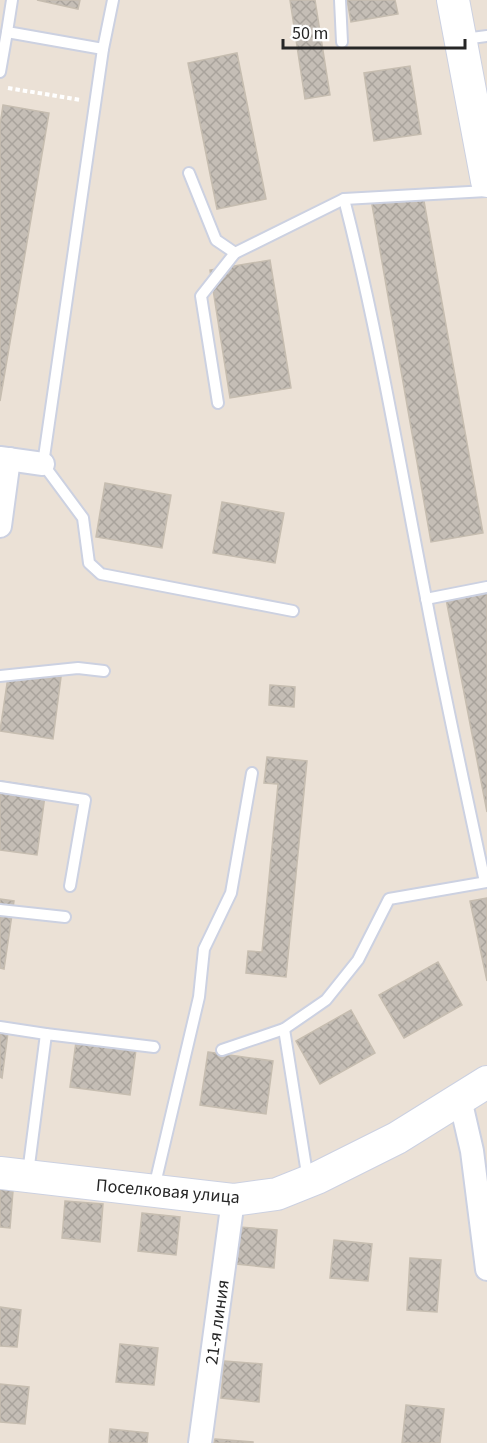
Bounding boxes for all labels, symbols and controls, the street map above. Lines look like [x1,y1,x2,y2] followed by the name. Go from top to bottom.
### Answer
[283,12,464,50] scale bar
[292,21,328,46] text: 50 m
[95,1173,241,1210] street label: Поселковая улица
[199,1278,236,1366] street label: 21-я линия

